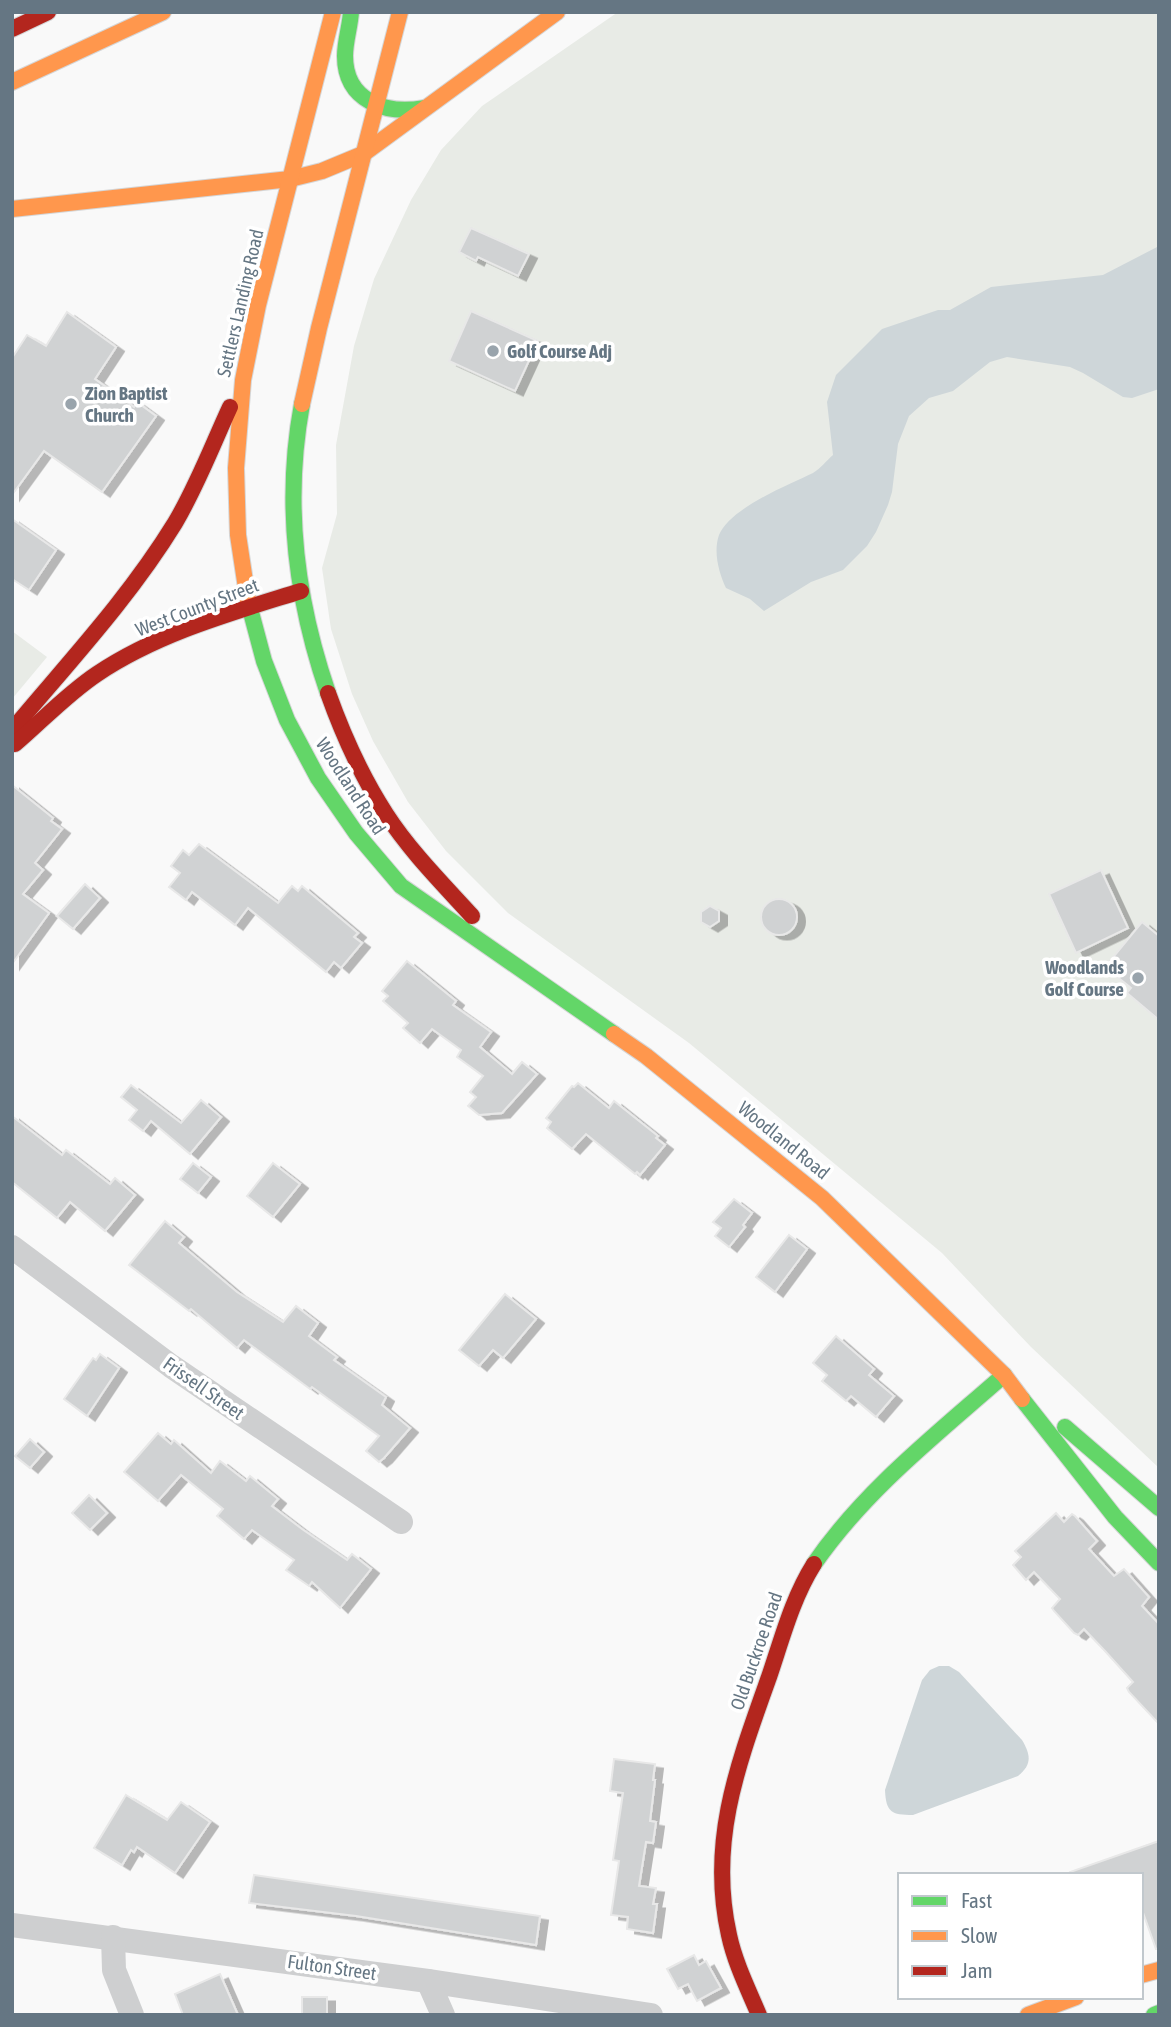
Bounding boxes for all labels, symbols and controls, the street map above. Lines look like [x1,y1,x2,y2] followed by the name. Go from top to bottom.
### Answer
[212,227,268,379] street label: Settlers Landing Road
[507,340,612,362] place label: Golf Course Adj
[485,343,501,359] marker: Golf Course Adj
[85,382,168,426] place label: Zion Baptist Church
[63,396,79,412] marker: Zion Baptist Church
[132,573,262,641] street label: West County Street
[312,733,390,839] street label: Woodland Road
[1044,956,1124,1000] place label: Woodlands Golf Course
[1130,970,1146,986] marker: Woodlands Golf Course
[734,1097,834,1183] street label: Woodland Road
[159,1352,249,1424] street label: Frissell Street
[726,1589,786,1713] street label: Old Buckroe Road
[898,1873,1143,1999] legend
[961,1888,992,1912] text: Fast
[961,1923,998,1947] text: Slow
[286,1950,378,1984] street label: Fulton Street
[961,1958,993,1982] text: Jam

